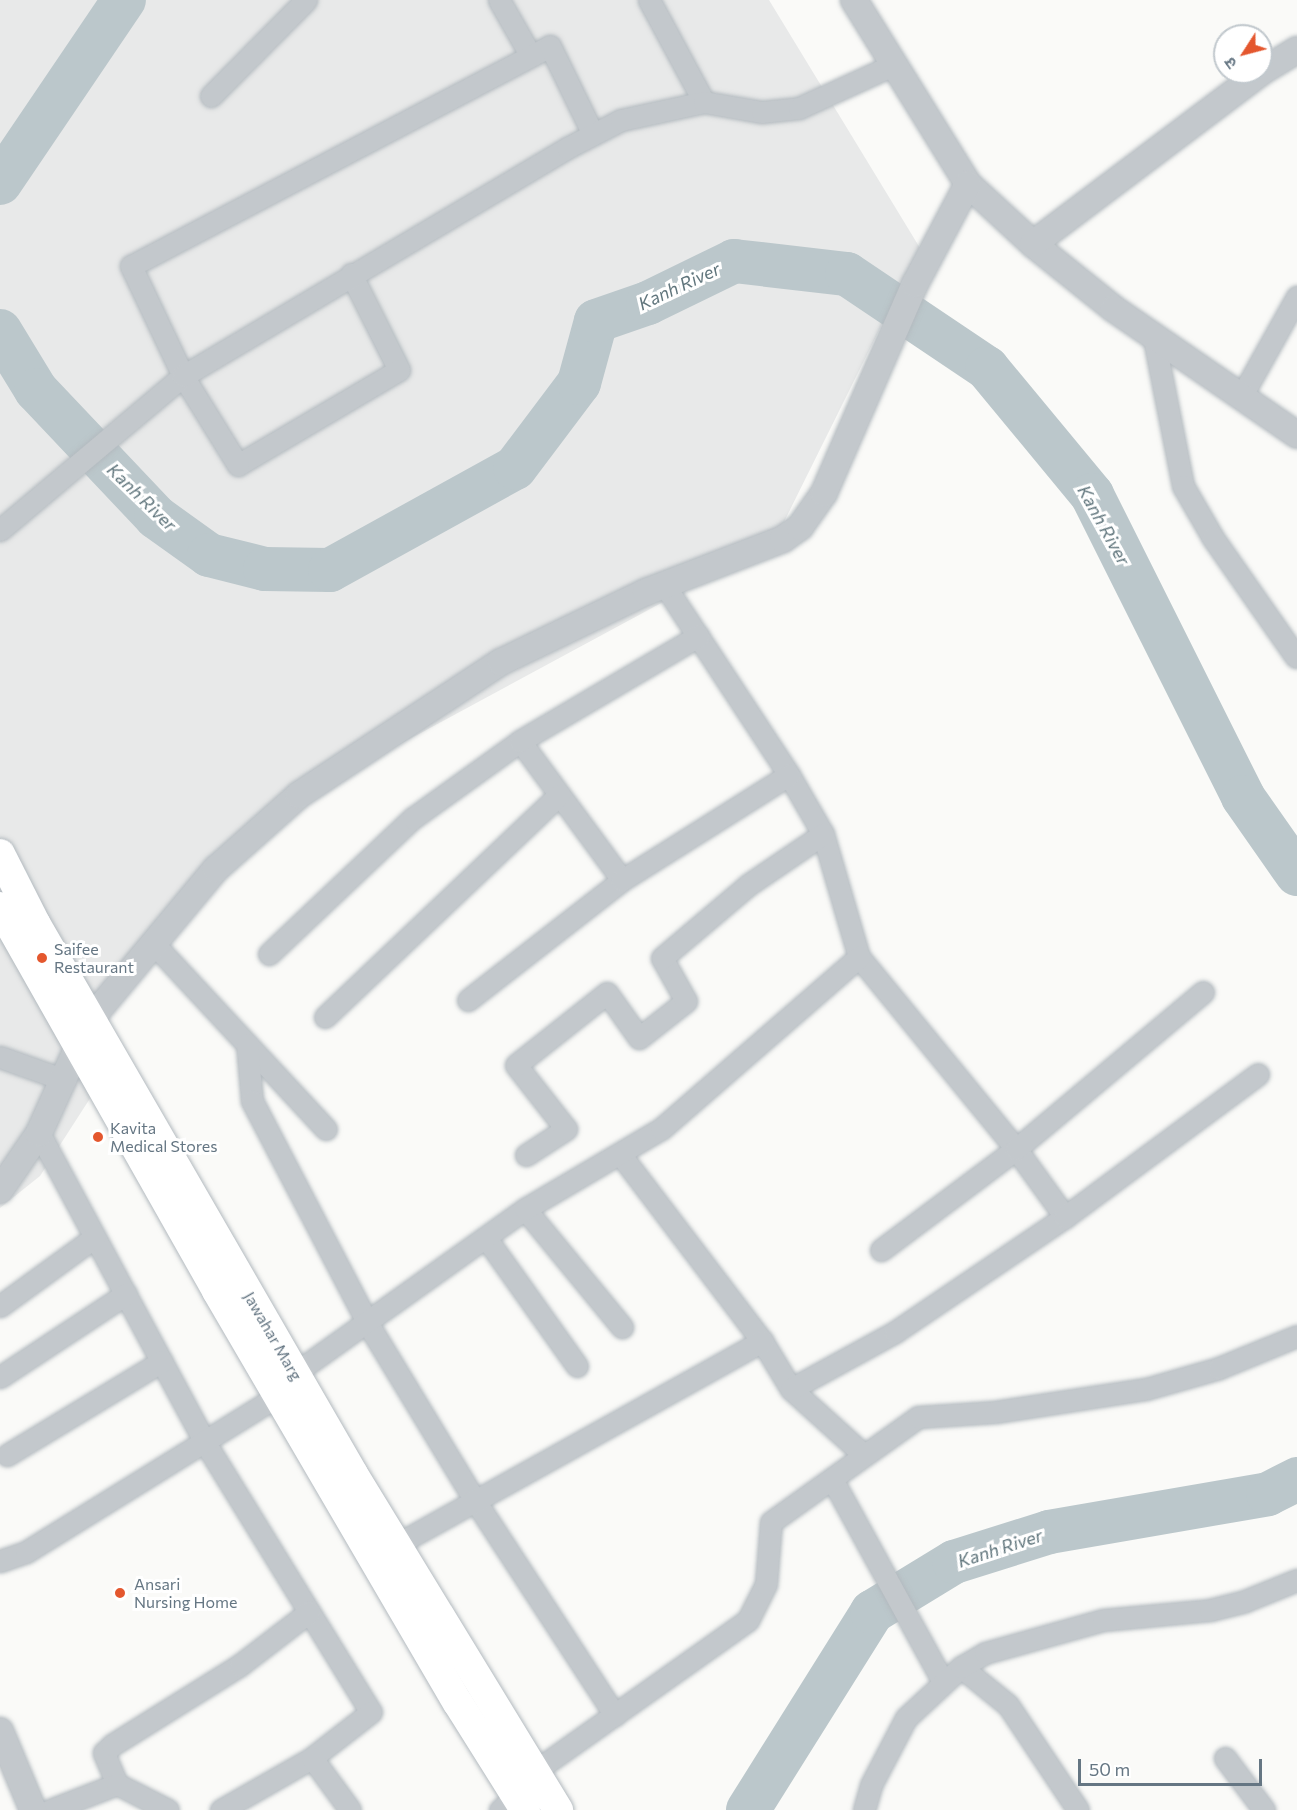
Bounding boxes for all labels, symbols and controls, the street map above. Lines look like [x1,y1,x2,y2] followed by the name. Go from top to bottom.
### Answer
[1213,24,1273,84] north arrow
[1219,54,1240,73] text: उ
[635,258,723,314] water label: Kanh River
[103,459,181,535] water label: Kanh River
[1073,481,1135,569] water label: Kanh River
[54,939,134,977] place label: Saifee Restaurant
[35,951,49,965] marker: Saifee Restaurant
[110,1118,218,1156] place label: Kavita Medical Stores
[91,1130,105,1144] marker: Kavita Medical Stores
[240,1288,306,1384] street label: Jawahar Marg
[955,1524,1045,1572] water label: Kanh River
[134,1574,237,1612] place label: Ansari Nursing Home
[111,1584,129,1602] marker: Ansari Nursing Home
[1081,1747,1266,1785] scale bar
[1089,1758,1130,1780] text: 50 m

